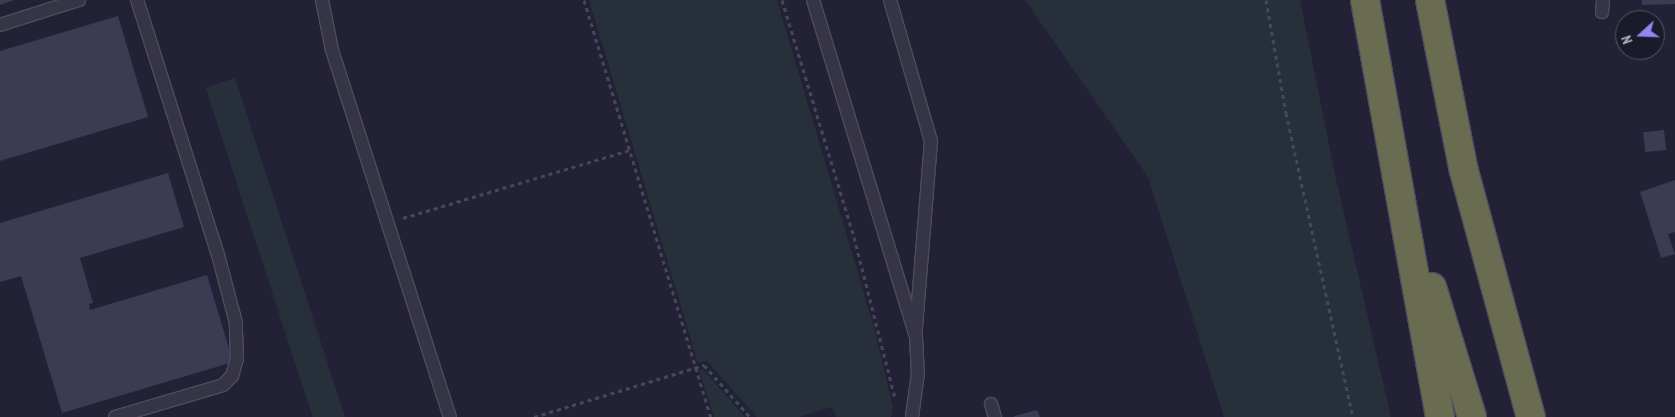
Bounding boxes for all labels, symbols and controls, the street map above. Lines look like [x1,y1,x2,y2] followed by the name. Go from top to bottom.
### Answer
[1615,10,1665,60] north arrow
[1617,33,1637,46] text: N

